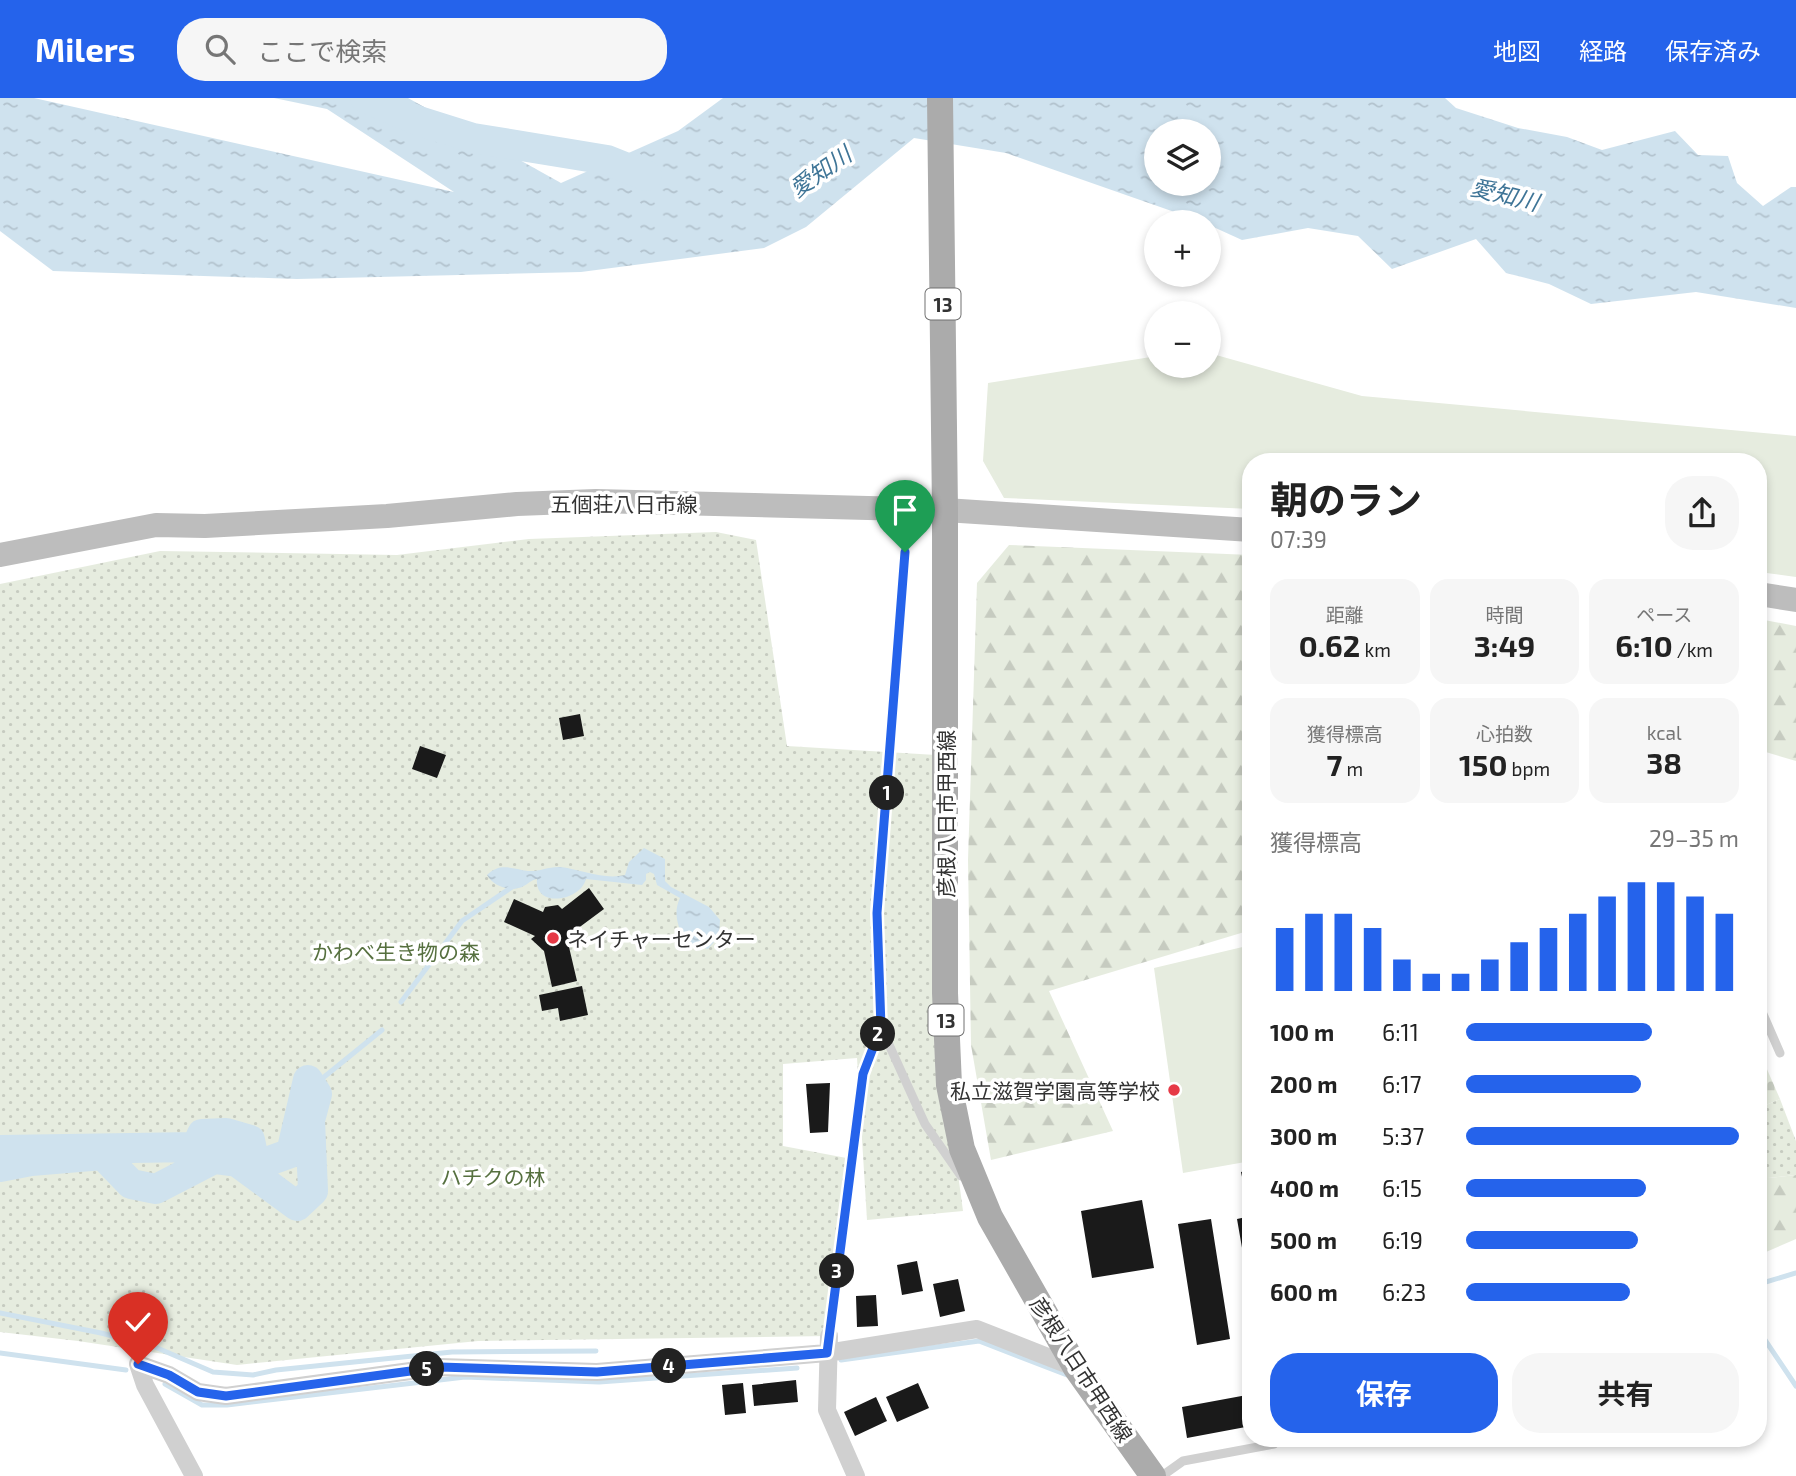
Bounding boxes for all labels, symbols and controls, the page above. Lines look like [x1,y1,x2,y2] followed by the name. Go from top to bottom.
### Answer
[177,18,667,81] search box
[35,29,135,69] text: Milers
[201,30,239,68] icon: search
[257,35,387,66] text: ここで検索
[1493,36,1541,65] text: 地図
[1579,36,1627,65] text: 経路
[1665,36,1761,65] text: 保存済み
[1144,119,1221,378] map controls
[1144,119,1221,196] button: layers
[784,138,859,202] water label: 愛知川
[1468,172,1545,217] water label: 愛知川
[1144,210,1221,287] button: +
[926,288,960,320] road number: 13
[1144,301,1221,378] button: −
[1270,476,1422,522] text: 朝のラン
[1665,476,1739,550] button: share
[875,480,935,552] pin
[551,491,698,516] street label: 五個荘八日市線
[886,491,924,529] icon: arrive
[1270,525,1327,553] text: 07:39
[1326,603,1364,626] text: 距離
[1485,603,1524,626] text: 時間
[1636,603,1692,626] text: ペース
[1299,627,1360,663] text: 0.62
[1474,627,1535,663] text: 3:49
[1615,627,1673,663] text: 6:10
[1360,638,1391,661] text: km
[1673,638,1713,661] text: /km
[1647,721,1682,744] text: kcal
[1307,722,1383,745] text: 獲得標高
[1476,722,1533,745] text: 心拍数
[933,730,958,898] street label: 彦根八日市甲西線
[1646,744,1682,780] text: 38
[1326,746,1342,782] text: 7
[1459,746,1507,782] text: 150
[1342,757,1363,780] text: m
[1507,757,1550,780] text: bpm
[870,776,904,810] pin: 1
[882,781,891,804] text: 1
[1649,824,1739,852] text: 29–35 m
[1270,828,1362,856] text: 獲得標高
[567,926,756,951] place label: ネイチャーセンター
[545,930,561,946] marker: ネイチャーセンター
[312,939,480,964] park label: かわべ生き物の森
[928,1004,964,1036] road number: 13
[860,1016,896,1052] pin: 2
[1270,1018,1334,1046] text: 100 m
[1382,1018,1419,1046] text: 6:11
[872,1022,883,1045] text: 2
[1270,1070,1338,1098] text: 200 m
[1382,1070,1422,1098] text: 6:17
[950,1078,1160,1103] place label: 私立滋賀学園高等学校
[1166,1082,1182,1098] marker: 私立滋賀学園高等学校
[1270,1122,1337,1150] text: 300 m
[1382,1122,1424,1150] text: 5:37
[441,1164,546,1189] park label: ハチクの林
[1270,1174,1339,1202] text: 400 m
[1382,1174,1422,1202] text: 6:15
[1270,1226,1337,1254] text: 500 m
[1382,1226,1423,1254] text: 6:19
[820,1254,854,1288] pin: 3
[831,1259,842,1282] text: 3
[1270,1278,1338,1306] text: 600 m
[1382,1278,1426,1306] text: 6:23
[108,1292,168,1364] pin
[1026,1292,1138,1446] street label: 彦根八日市甲西線
[119,1303,157,1341] icon: check
[652,1348,686,1384] pin: 4
[410,1352,444,1386] pin: 5
[1270,1353,1498,1433] button: 保存
[1512,1353,1739,1433] button: 共有
[662,1354,675,1377] text: 4
[421,1357,432,1380] text: 5

